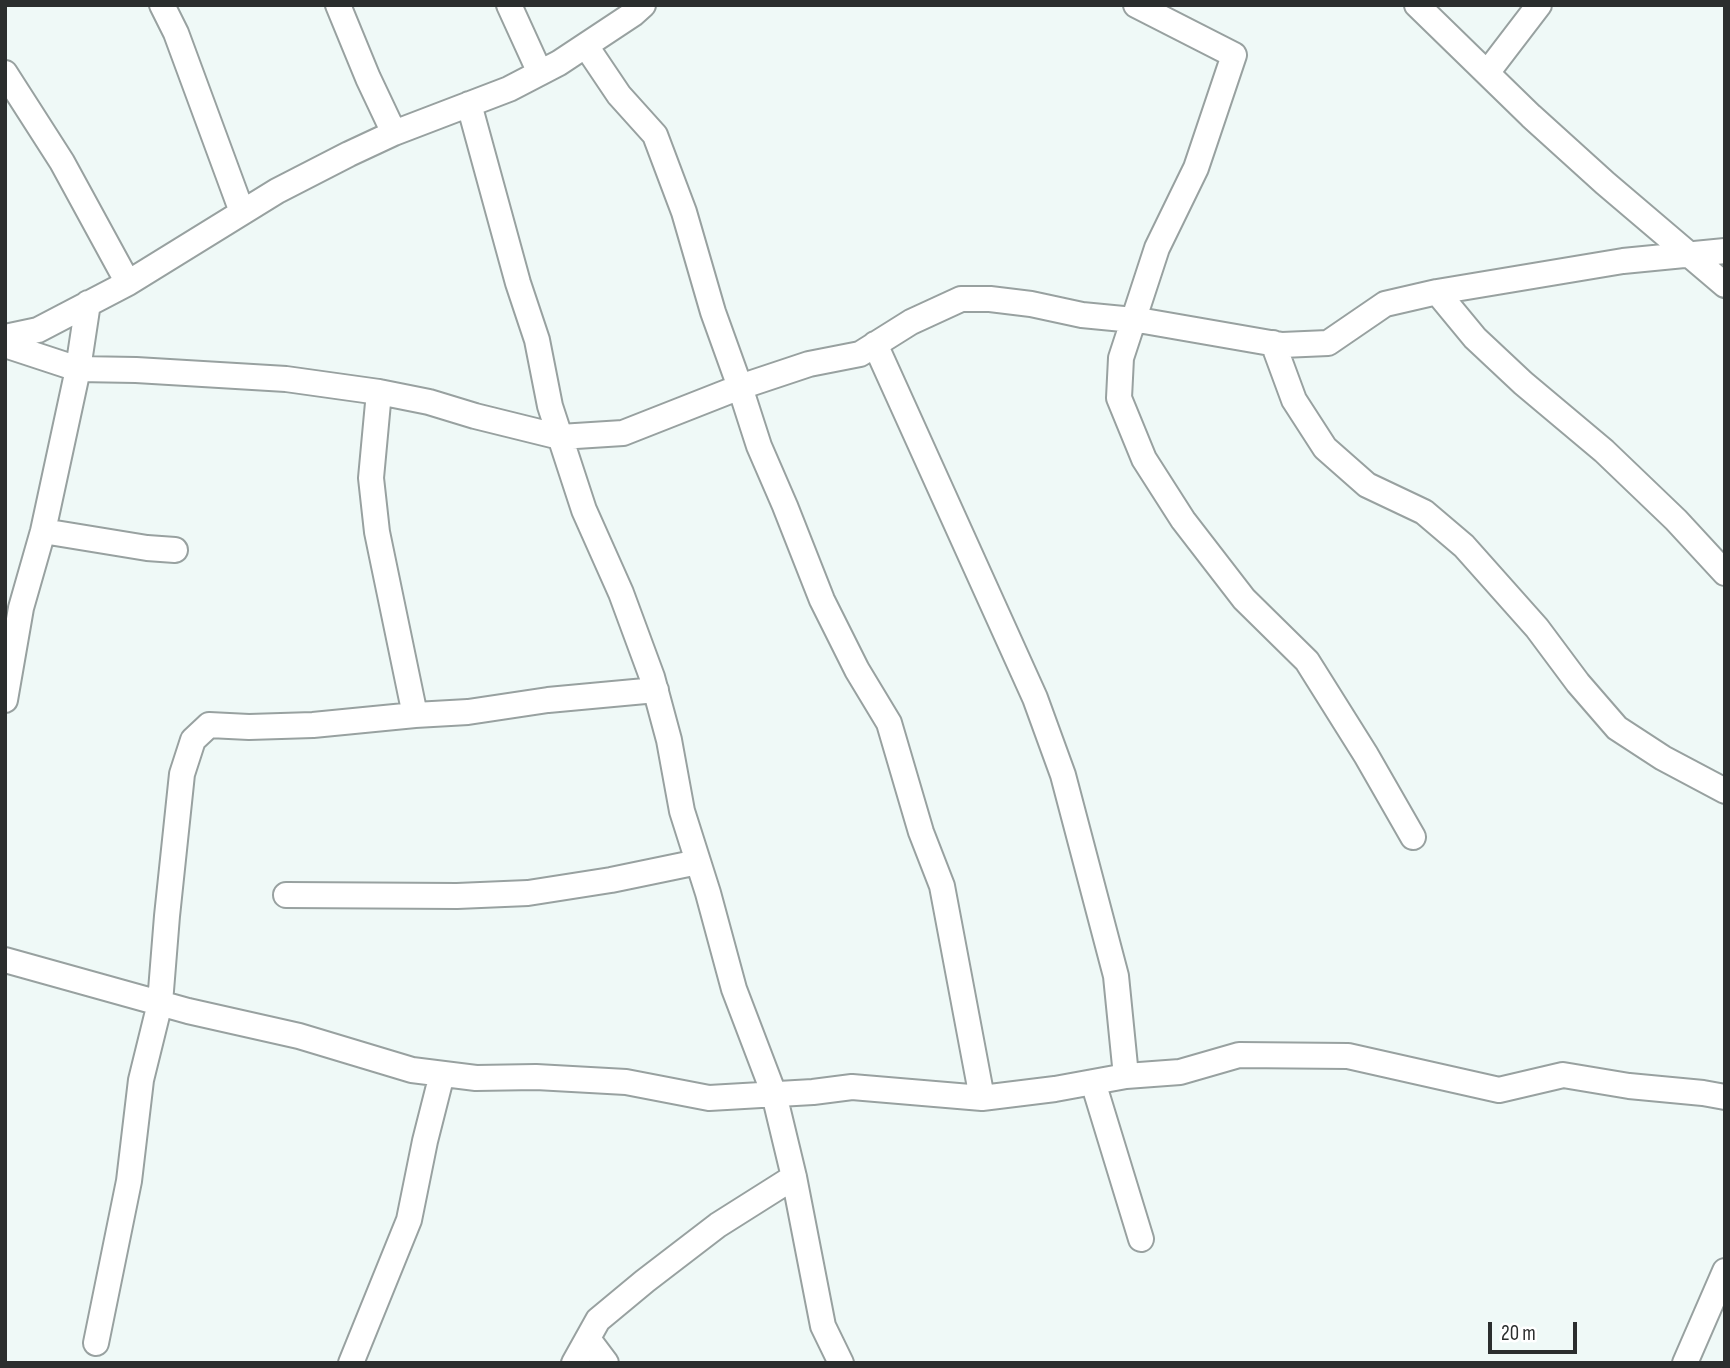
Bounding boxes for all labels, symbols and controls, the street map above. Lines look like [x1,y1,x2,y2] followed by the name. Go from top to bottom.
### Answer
[1492,1308,1581,1352] scale bar
[1501,1321,1536,1346] text: 20 m

